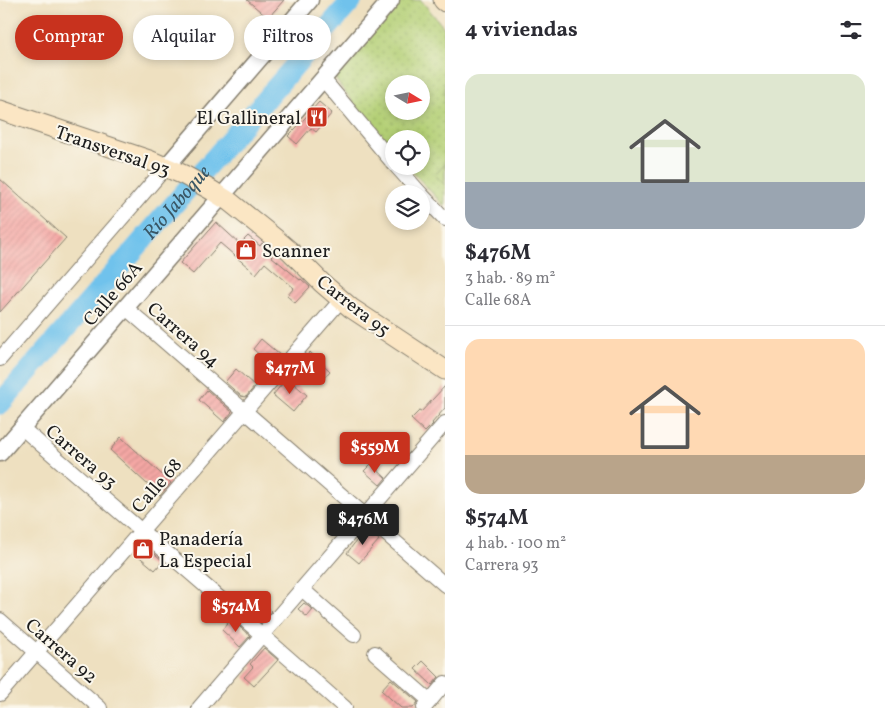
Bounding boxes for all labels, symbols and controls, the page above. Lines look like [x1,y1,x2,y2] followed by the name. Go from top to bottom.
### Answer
[15,15,123,60] chip: Comprar
[133,15,234,60] chip: Alquilar
[244,15,331,60] chip: Filtros
[465,16,578,45] text: 4 viviendas
[837,16,865,44] icon: filters
[385,75,430,120] north arrow
[385,75,430,230] map controls
[305,105,329,129] restaurant icon: El Gallineral
[196,106,301,132] place label: El Gallineral
[620,106,710,196] icon: home
[51,120,173,184] street label: Transversal 93
[385,130,430,175] button: locate
[137,159,218,247] water label: Río Jaboque
[385,185,430,230] button: layers
[234,238,258,262] shop icon: Scanner
[262,239,330,265] place label: Scanner
[465,239,531,268] text: $476M
[78,256,149,333] street label: Calle 66A
[465,268,556,290] text: 3 hab. · 89 m²
[311,270,395,344] street label: Carrera 95
[465,290,531,312] text: Calle 68A
[141,297,225,374] street label: Carrera 94
[255,352,325,395] pin: $477M
[265,358,315,380] text: $477M
[620,372,710,462] icon: home
[39,419,122,496] street label: Carrera 93
[340,432,410,474] pin: $559M
[351,437,399,459] text: $559M
[126,453,189,519] street label: Calle 68
[328,504,398,546] pin: $476M
[465,504,528,533] text: $574M
[338,509,388,531] text: $476M
[159,527,252,575] place label: Panadería La Especial
[465,533,566,555] text: 4 hab. · 100 m²
[131,537,155,561] shop icon: Panadería La Especial
[465,555,538,577] text: Carrera 93
[201,590,271,633] pin: $574M
[212,596,260,618] text: $574M
[19,613,102,690] street label: Carrera 92

